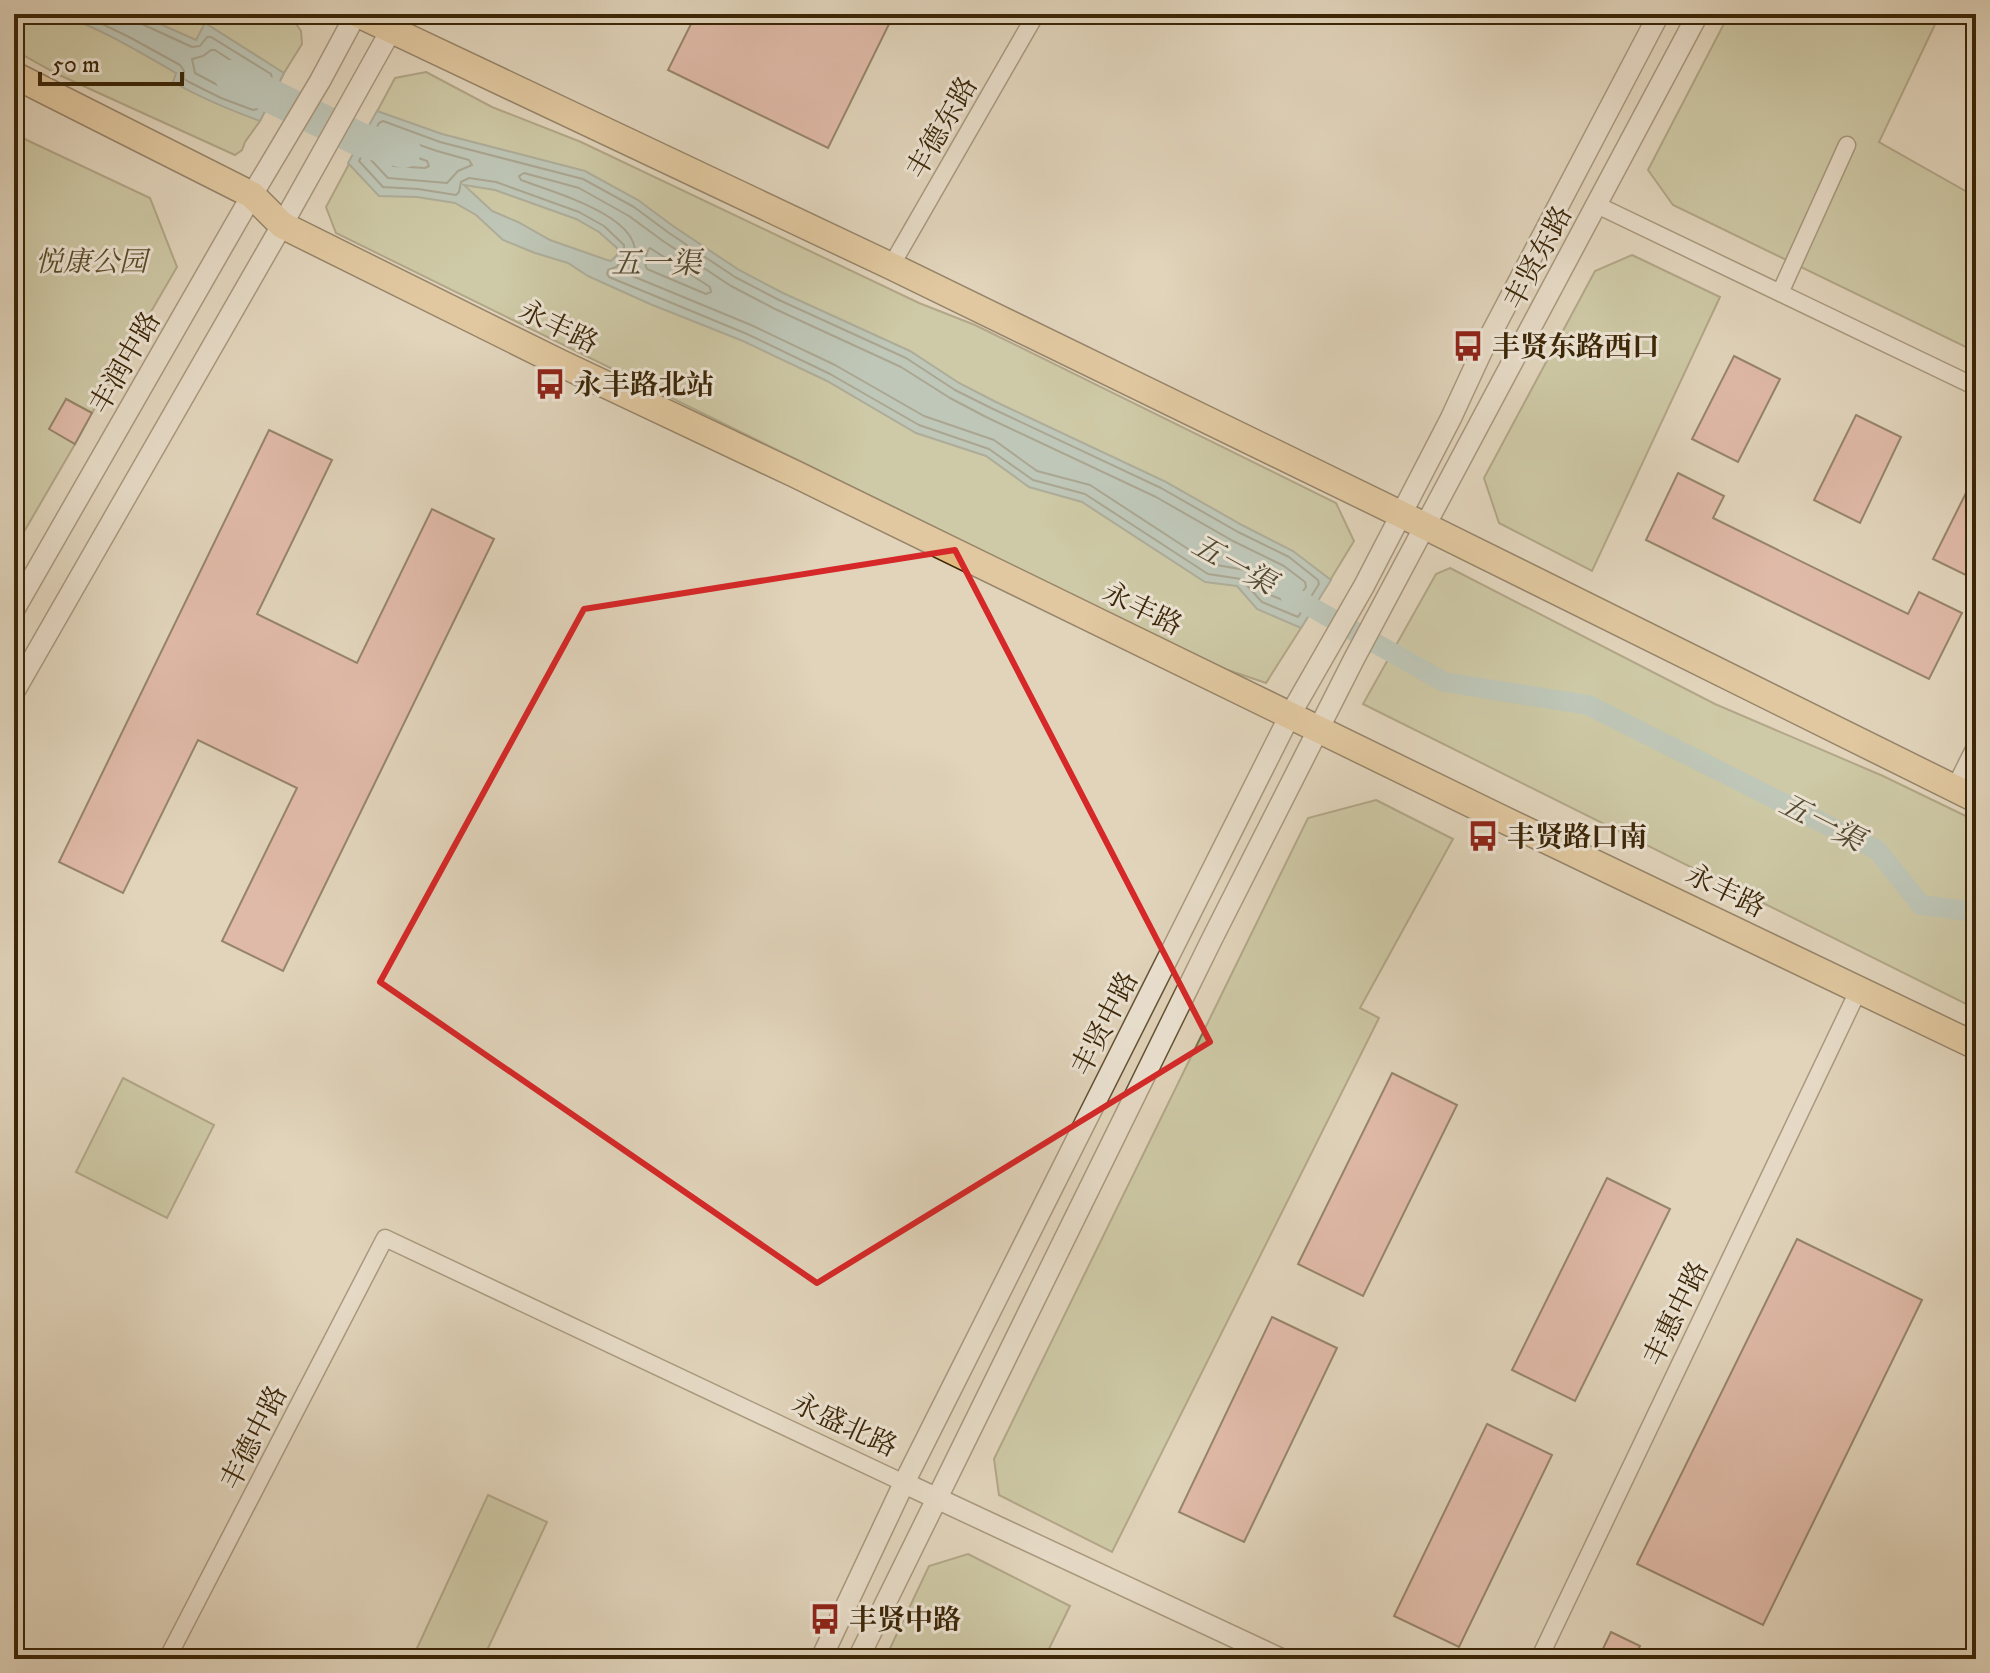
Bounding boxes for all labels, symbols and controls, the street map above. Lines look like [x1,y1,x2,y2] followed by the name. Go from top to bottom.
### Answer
[40,36,182,86] scale bar
[52,50,100,80] text: 50 m
[899,70,985,185] street label: 丰德东路
[1497,200,1580,315] street label: 丰贤东路
[35,245,151,280] park label: 悦康公园
[611,246,705,283] water label: 五一渠
[513,293,604,361] street label: 永丰路
[82,305,168,420] street label: 丰润中路
[1451,329,1485,363] bus stop icon: 丰贤东路西口
[1492,330,1660,365] place label: 丰贤东路西口
[533,367,567,401] bus stop icon: 永丰路北站
[574,368,714,403] place label: 永丰路北站
[1185,527,1285,605] water label: 五一渠
[1097,575,1188,643] street label: 永丰路
[1773,786,1873,862] water label: 五一渠
[1466,819,1500,853] bus stop icon: 丰贤路口南
[1507,820,1647,855] place label: 丰贤路口南
[1680,857,1771,925] street label: 永丰路
[1064,966,1146,1082] street label: 丰贤中路
[1636,1256,1717,1372] street label: 丰惠中路
[213,1380,295,1496] street label: 丰德中路
[786,1386,903,1465] street label: 永盛北路
[808,1602,842,1636] bus stop icon: 丰贤中路
[849,1603,961,1638] place label: 丰贤中路

